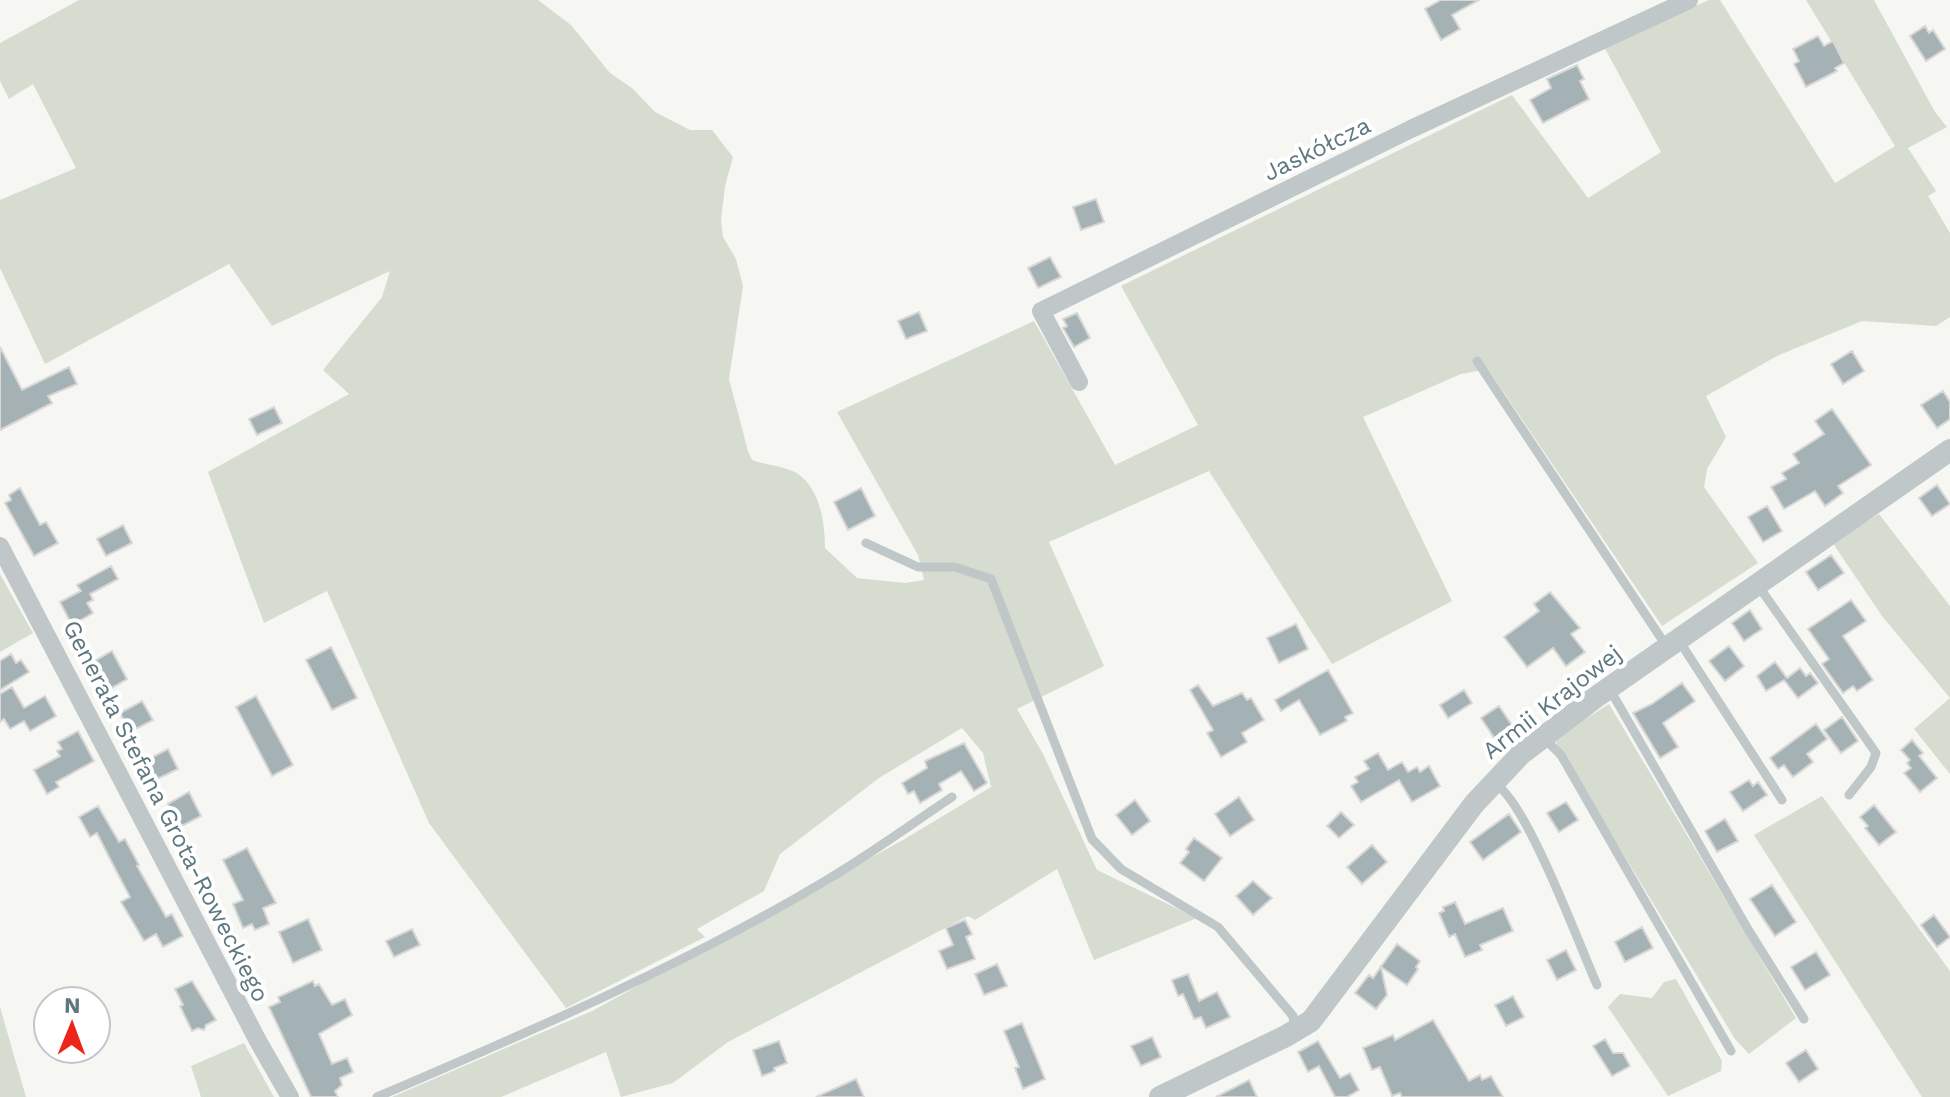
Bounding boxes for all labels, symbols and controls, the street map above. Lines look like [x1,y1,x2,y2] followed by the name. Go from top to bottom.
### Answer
[1259,111,1375,187] street label: Jaskółcza
[57,615,275,1007] street label: Generała Stefana Grota-Roweckiego
[1477,639,1627,765] street label: Armii Krajowej
[32,985,112,1065] north arrow
[64,993,81,1018] text: N

